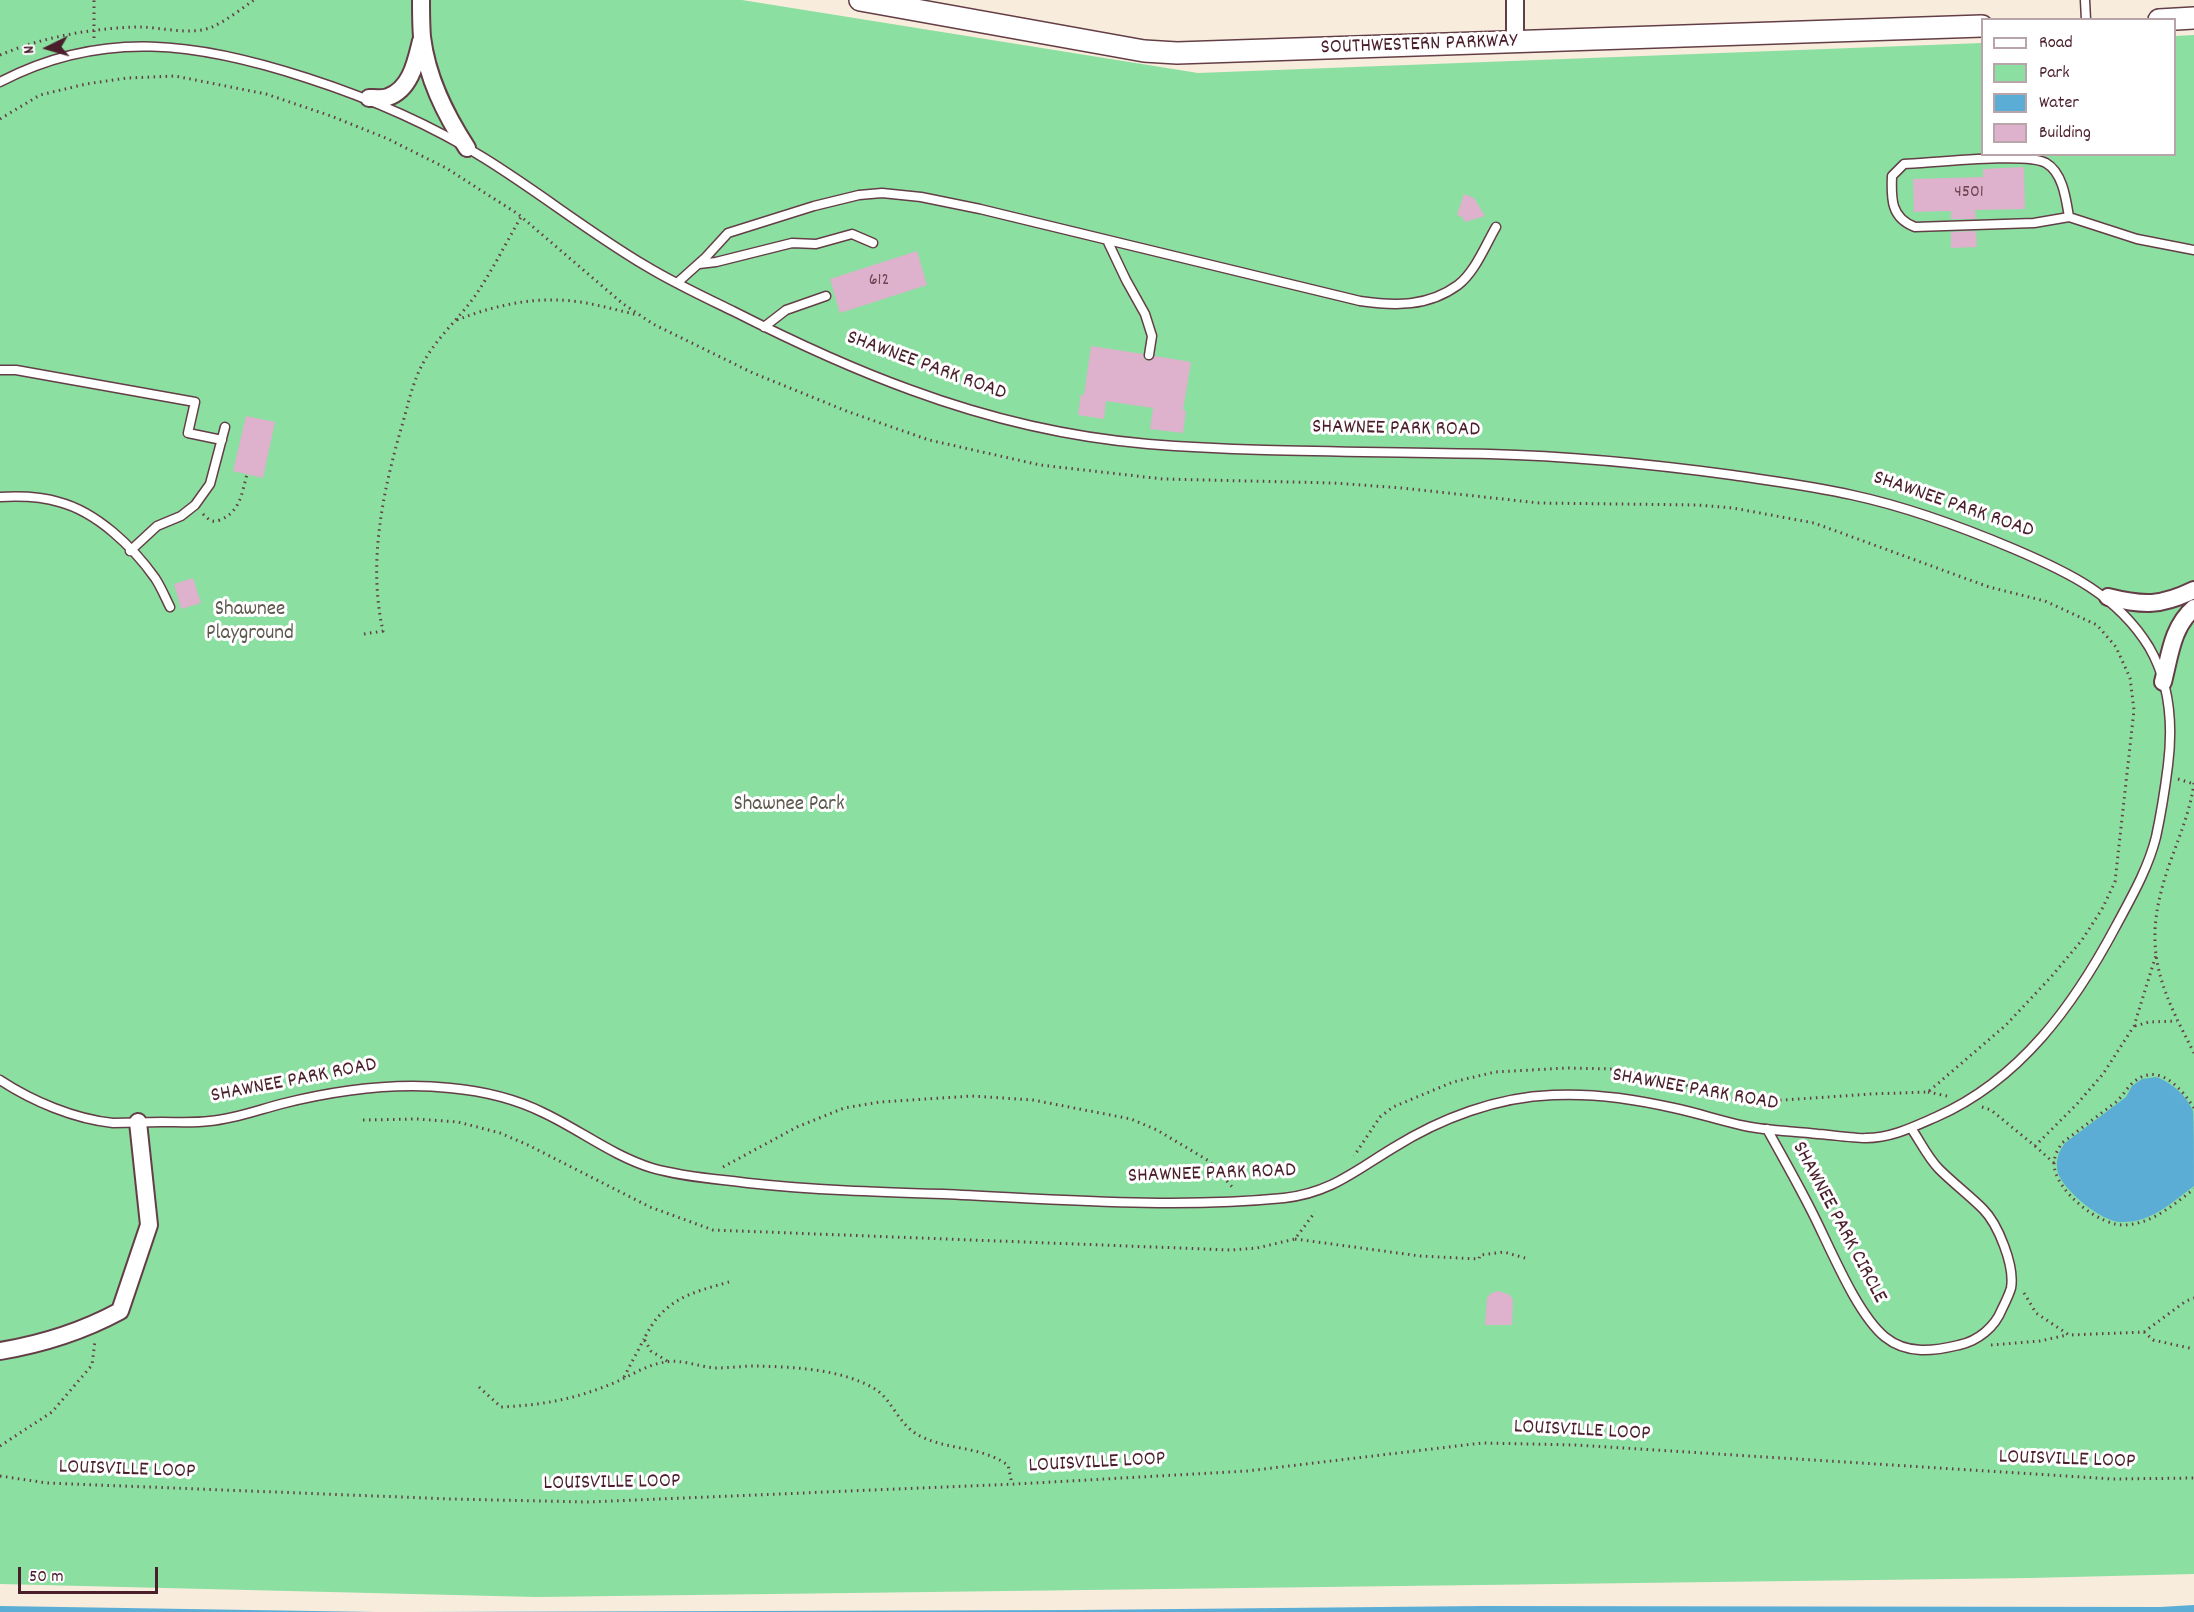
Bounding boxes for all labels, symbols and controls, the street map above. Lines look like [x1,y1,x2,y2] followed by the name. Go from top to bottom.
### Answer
[18,18,78,78] north arrow
[1981,18,2176,156] legend
[1320,30,1518,62] street label: SOUTHWESTERN PARKWAY
[2039,31,2073,56] text: Road
[18,45,41,55] text: N
[2039,61,2070,86] text: Park
[2039,91,2079,116] text: Water
[2039,121,2091,146] text: Building
[1954,183,1984,205] house number: 4501
[869,271,889,293] house number: 612
[843,326,1009,408] street label: SHAWNEE PARK ROAD
[1312,416,1480,444] street label: SHAWNEE PARK ROAD
[1869,467,2037,545] street label: SHAWNEE PARK ROAD
[206,598,294,648] park label: Shawnee Playground
[733,793,845,819] park label: Shawnee Park
[209,1054,379,1110] street label: SHAWNEE PARK ROAD
[1610,1064,1780,1118] street label: SHAWNEE PARK ROAD
[1785,1138,1891,1308] street label: SHAWNEE PARK CIRCLE
[1128,1159,1296,1191] street label: SHAWNEE PARK ROAD
[1513,1416,1651,1448] street label: LOUISVILLE LOOP
[1998,1446,2136,1476] street label: LOUISVILLE LOOP
[1028,1448,1166,1480] street label: LOUISVILLE LOOP
[58,1456,196,1486] street label: LOUISVILLE LOOP
[543,1470,681,1498] street label: LOUISVILLE LOOP
[21,1555,160,1593] scale bar
[29,1565,64,1590] text: 50 m

